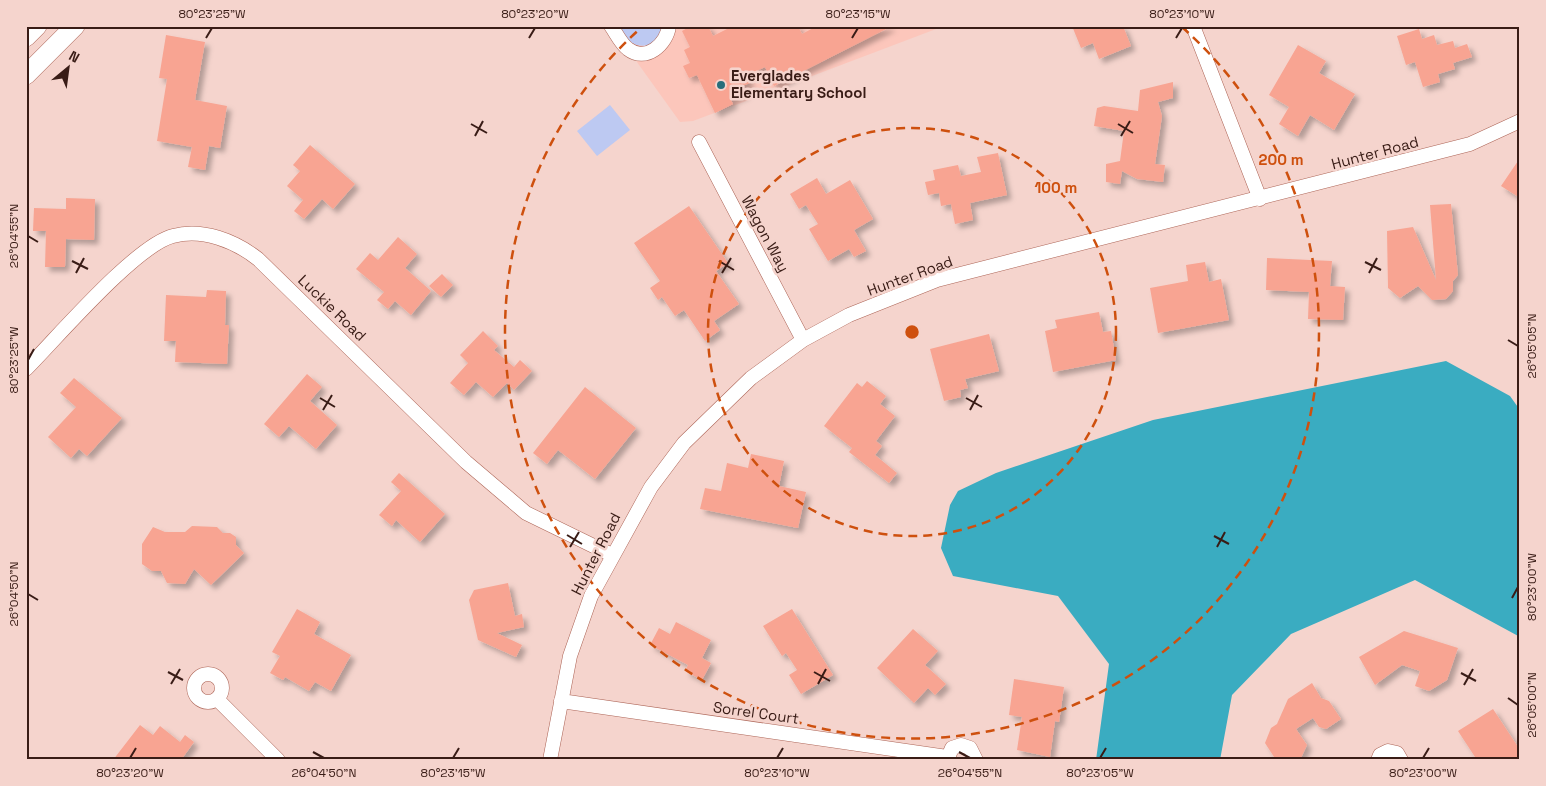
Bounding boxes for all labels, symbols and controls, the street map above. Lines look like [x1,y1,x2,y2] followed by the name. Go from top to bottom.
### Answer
[178,6,246,22] text: 80°23'25"W
[501,6,569,22] text: 80°23'20"W
[826,6,891,22] text: 80°23'15"W
[1149,6,1215,22] text: 80°23'10"W
[42,42,92,92] north arrow
[66,46,83,67] text: N
[731,66,866,102] place label: Everglades Elementary School
[715,79,727,91] marker: Everglades Elementary School
[1329,132,1421,173] street label: Hunter Road
[1259,150,1303,169] text: 200 m
[1035,178,1077,197] text: 100 m
[737,192,794,275] street label: Wagon Way
[6,204,22,268] text: 26°04'55"N
[864,251,955,300] street label: Hunter Road
[294,270,370,345] street label: Luckie Road
[1524,314,1540,379] text: 26°05'05"N
[903,323,921,341] centre of rings
[6,326,22,394] text: 80°23'25"W
[567,509,624,598] street label: Hunter Road
[1524,552,1540,621] text: 80°23'00"W
[6,562,22,626] text: 26°04'50"N
[1524,672,1540,738] text: 26°05'00"N
[712,697,800,728] street label: Sorrel Court
[96,765,164,781] text: 80°23'20"W
[292,765,356,781] text: 26°04'50"N
[421,765,486,781] text: 80°23'15"W
[744,765,810,781] text: 80°23'10"W
[938,765,1002,781] text: 26°04'55"N
[1066,765,1134,781] text: 80°23'05"W
[1389,765,1458,781] text: 80°23'00"W

